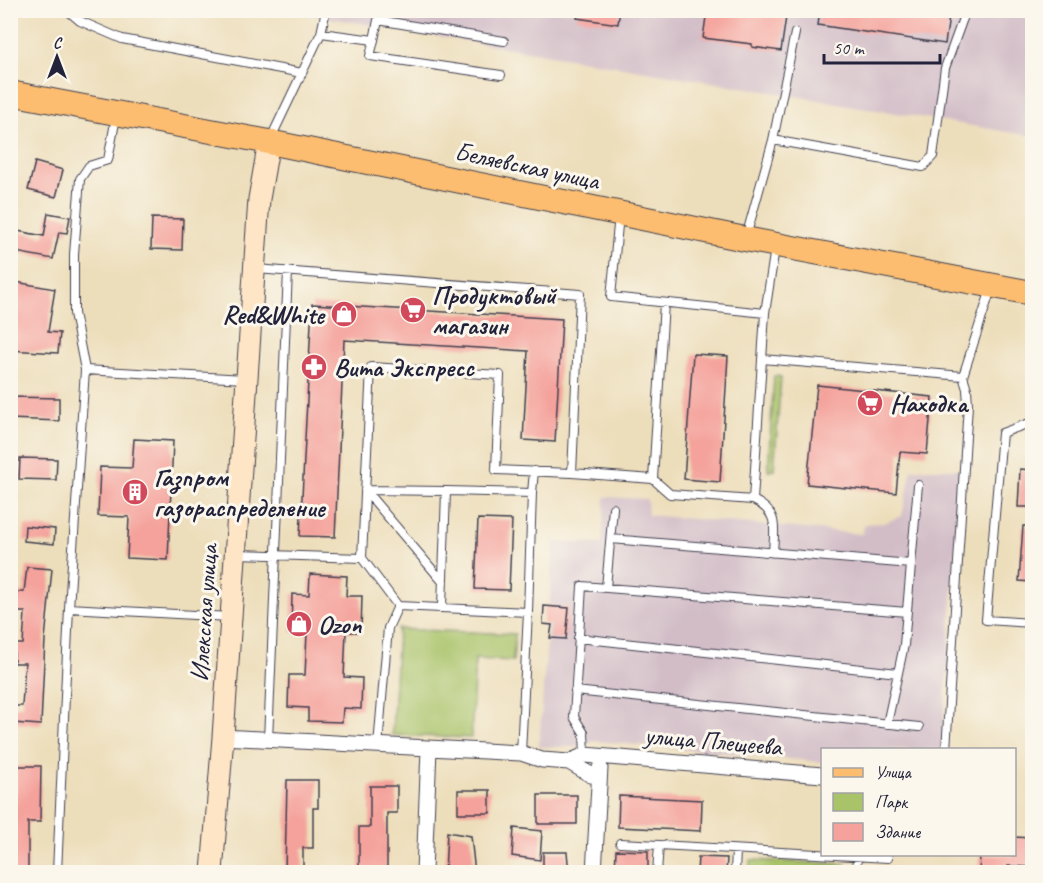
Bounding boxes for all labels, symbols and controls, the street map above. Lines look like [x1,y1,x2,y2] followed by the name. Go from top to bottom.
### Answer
[27,27,87,87] north arrow
[824,27,940,65] scale bar
[53,33,63,53] text: С
[833,37,866,59] text: 50 m
[452,135,604,198] street label: Беляевская улица
[432,279,558,342] place label: Продуктовый магазин
[398,295,428,325] supermarket icon: Продуктовый магазин
[222,298,326,331] place label: Red&White
[329,299,359,329] shop icon: Red&White
[334,351,475,384] place label: Вита Экспресс
[299,352,329,382] pharmacy icon: Вита Экспресс
[890,387,970,420] place label: Находка
[855,388,885,418] supermarket icon: Находка
[154,461,327,524] place label: Газпром газораспределение
[120,477,150,507] building icon: Газпром газораспределение
[183,541,225,683] street label: Илекская улица
[318,608,363,641] place label: Ozon
[284,609,314,639] shop icon: Ozon
[641,718,785,764] street label: улица Плещеева
[821,748,1016,856] legend
[875,761,912,783] text: Улица
[875,791,909,813] text: Парк
[875,821,921,843] text: Здание

